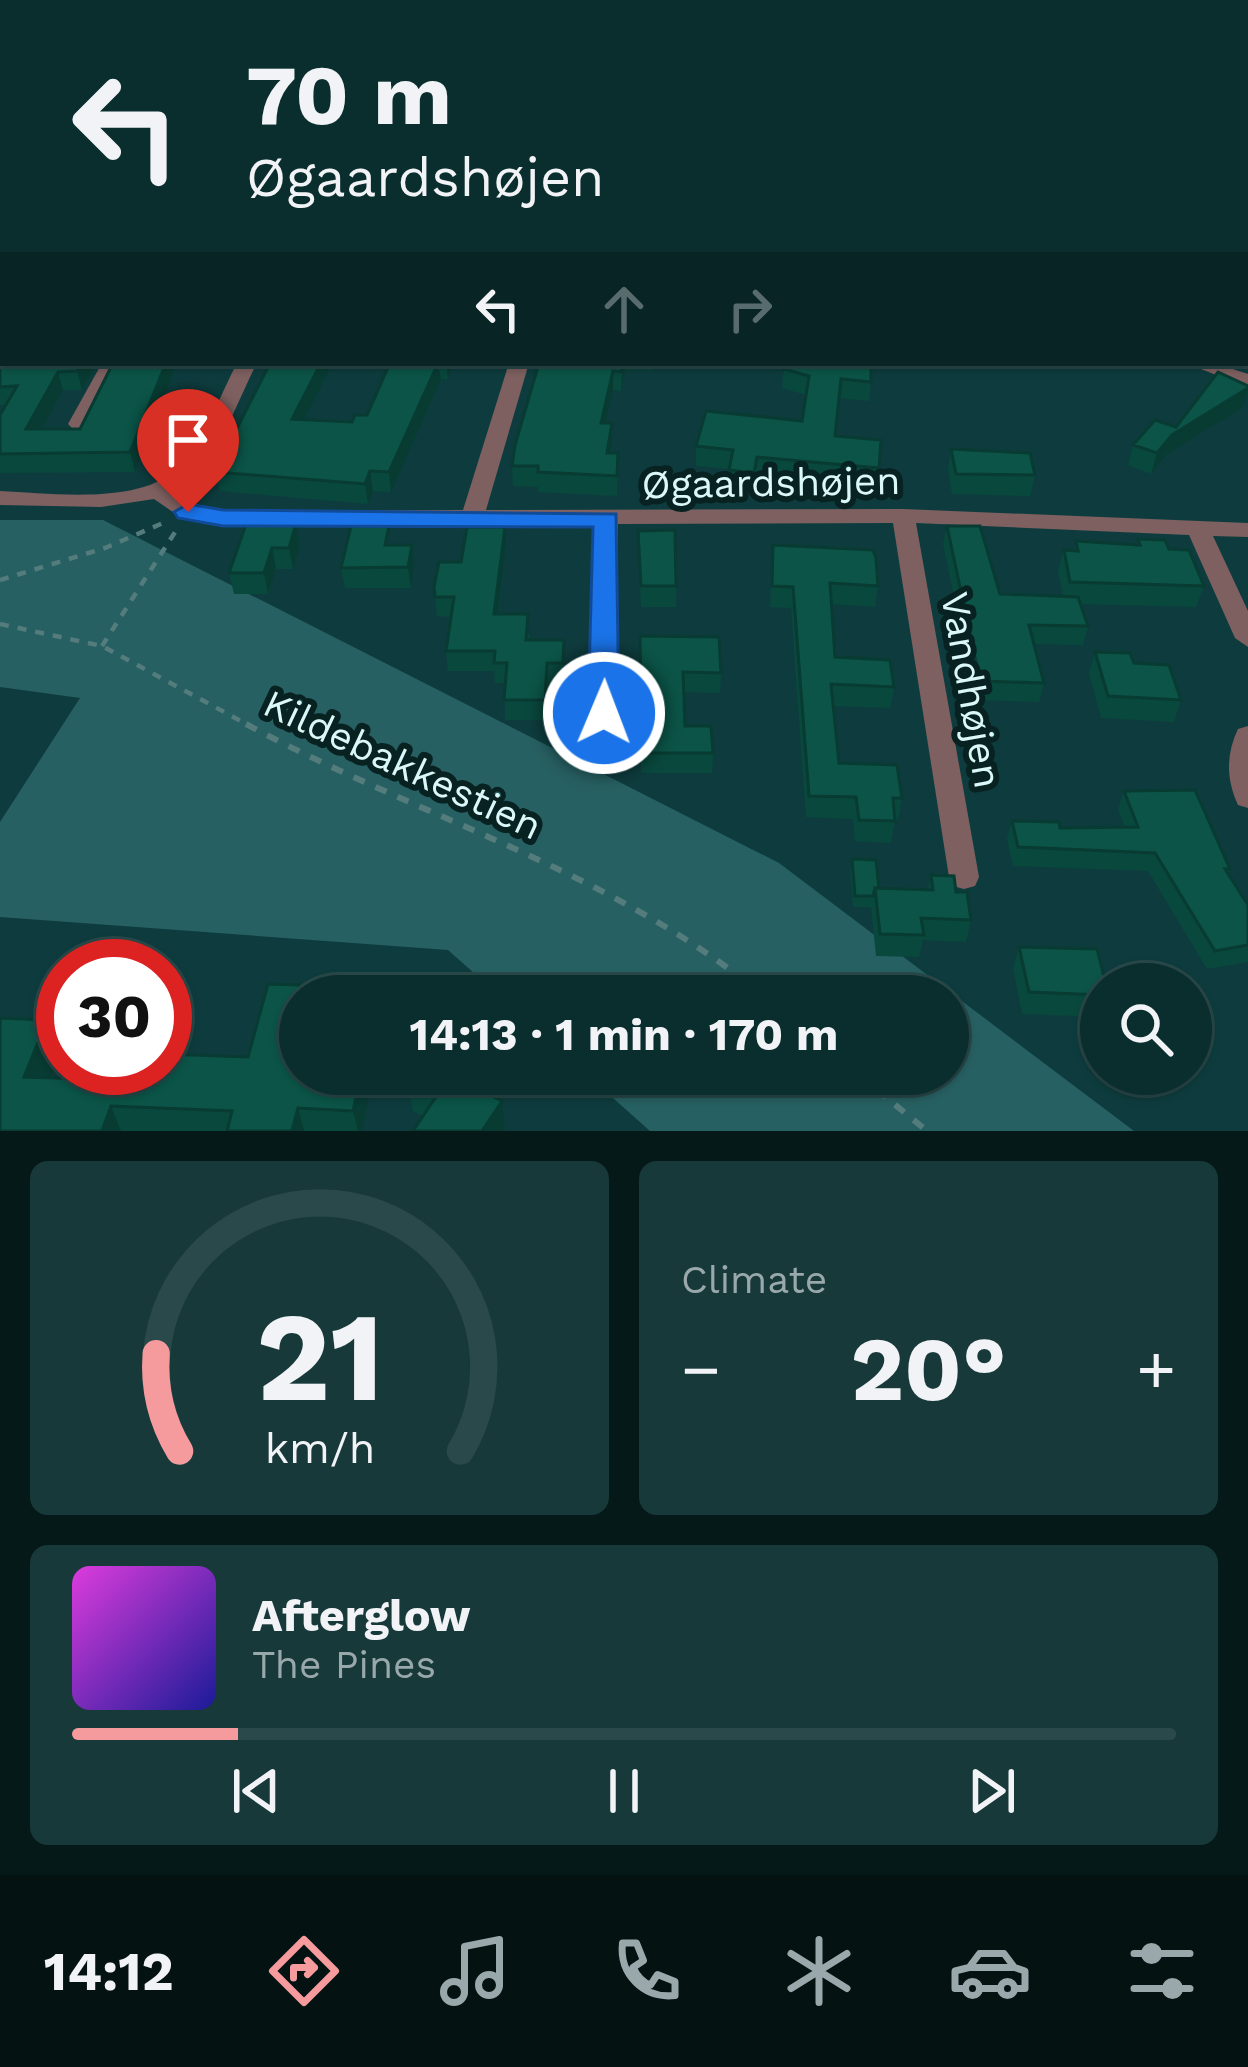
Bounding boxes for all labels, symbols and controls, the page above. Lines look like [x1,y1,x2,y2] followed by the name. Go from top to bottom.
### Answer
[246,46,452,144] text: 70 m
[48,48,204,204] icon: left
[246,146,605,209] text: Øgaardshøjen
[465,276,531,342] icon: left
[591,276,657,342] icon: ahead
[717,276,783,342] icon: right
[137,389,239,512] pin
[155,407,221,473] icon: arrive
[641,458,901,507] street label: Øgaardshøjen
[932,589,1011,792] street label: Vandhøjen
[541,650,667,776] position arrow
[257,680,549,849] street label: Kildebakkestien
[36,939,192,1095] speed limit sign: 30
[1080,963,1212,1095] map controls
[1080,963,1212,1095] button: search
[410,1008,838,1061] text: 14:13 · 1 min · 170 m
[681,1257,827,1302] text: Climate
[255,1284,384,1430] text: 21
[850,1316,1007,1422] text: 20°
[681,1331,721,1408] text: −
[1136,1331,1176,1408] text: +
[264,1423,375,1473] text: km/h
[252,1589,471,1642] text: Afterglow
[252,1642,436,1687] text: The Pines
[223,1758,289,1824] icon: previous
[591,1758,657,1824] icon: pause
[959,1758,1025,1824] icon: next
[262,1929,346,2013] icon: directions
[433,1929,517,2013] icon: music
[605,1929,689,2013] icon: phone
[777,1929,861,2013] icon: climate
[948,1929,1032,2013] icon: car
[1120,1929,1204,2013] icon: filters
[44,1940,174,2003] text: 14:12

